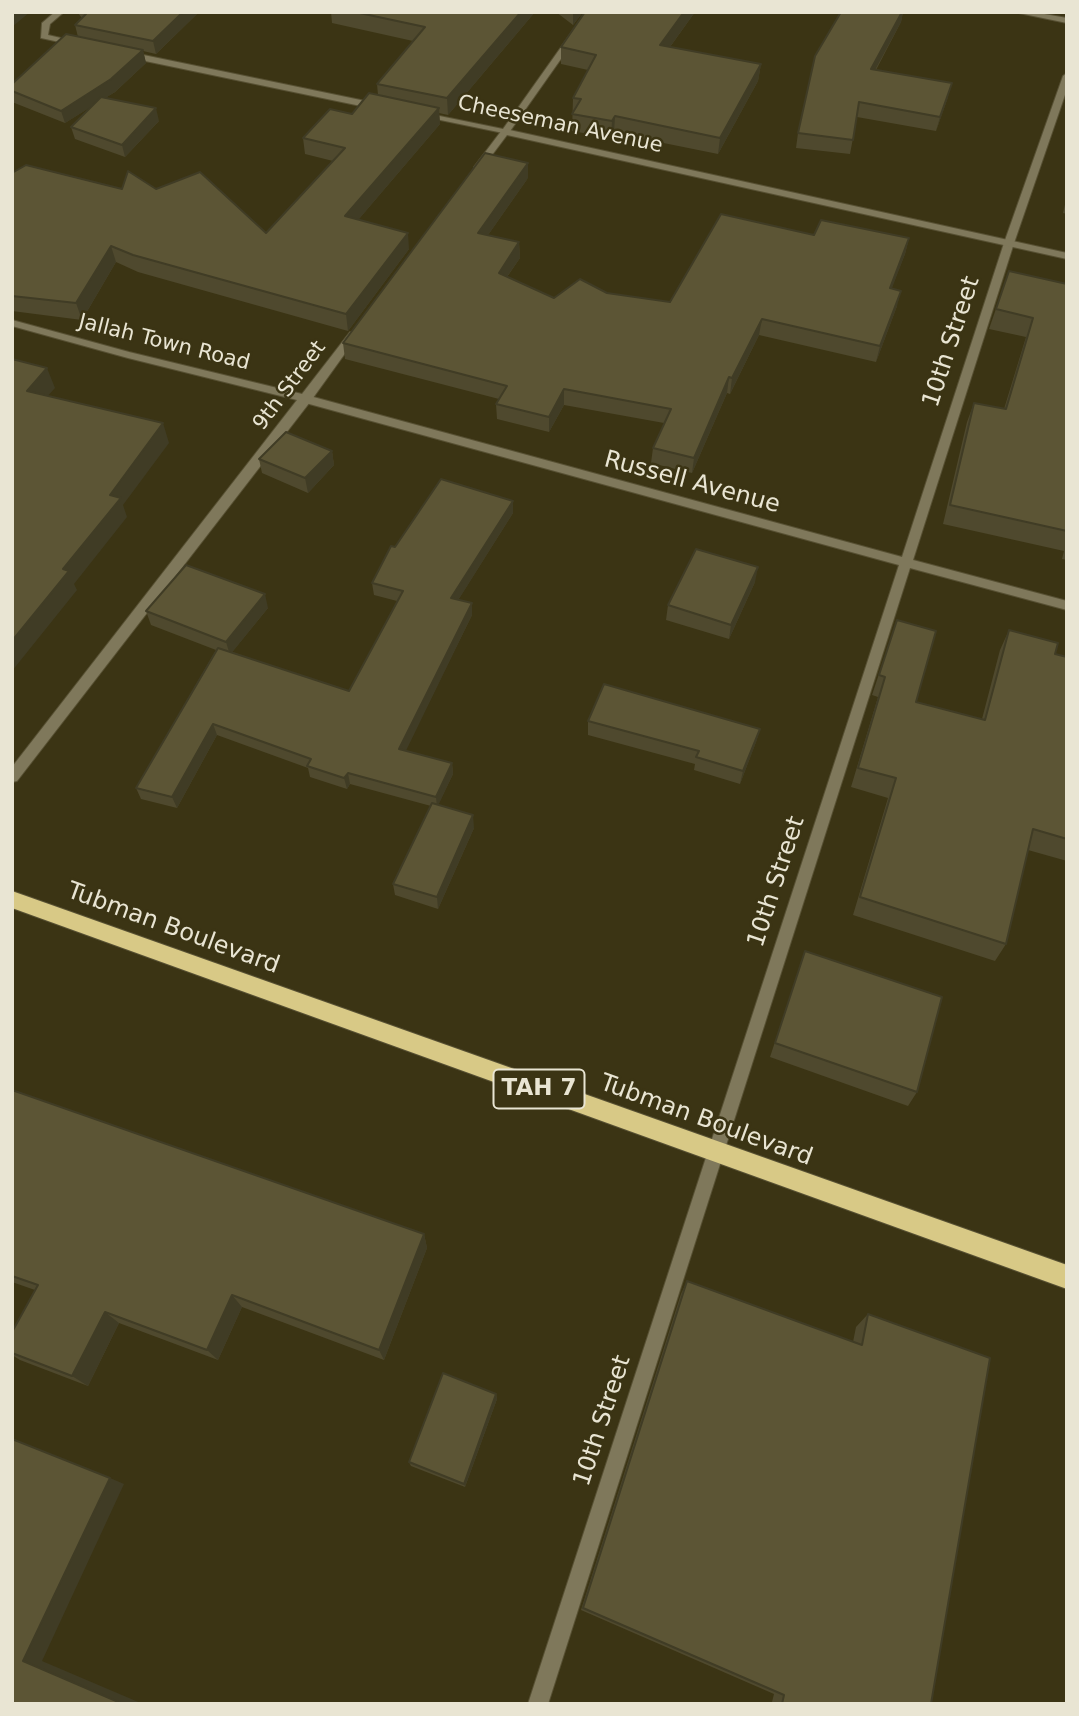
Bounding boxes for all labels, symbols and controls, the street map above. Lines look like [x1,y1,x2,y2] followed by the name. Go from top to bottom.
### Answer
[455,91,665,159] street label: Cheeseman Avenue
[917,273,987,411] street label: 10th Street
[76,310,252,376] street label: Jallah Town Road
[248,336,332,436] street label: 9th Street
[601,446,783,520] street label: Russell Avenue
[742,813,812,951] street label: 10th Street
[63,877,283,981] street label: Tubman Boulevard
[596,1069,816,1173] street label: Tubman Boulevard
[494,1070,584,1108] road number: TAH 7
[568,1352,638,1490] street label: 10th Street

